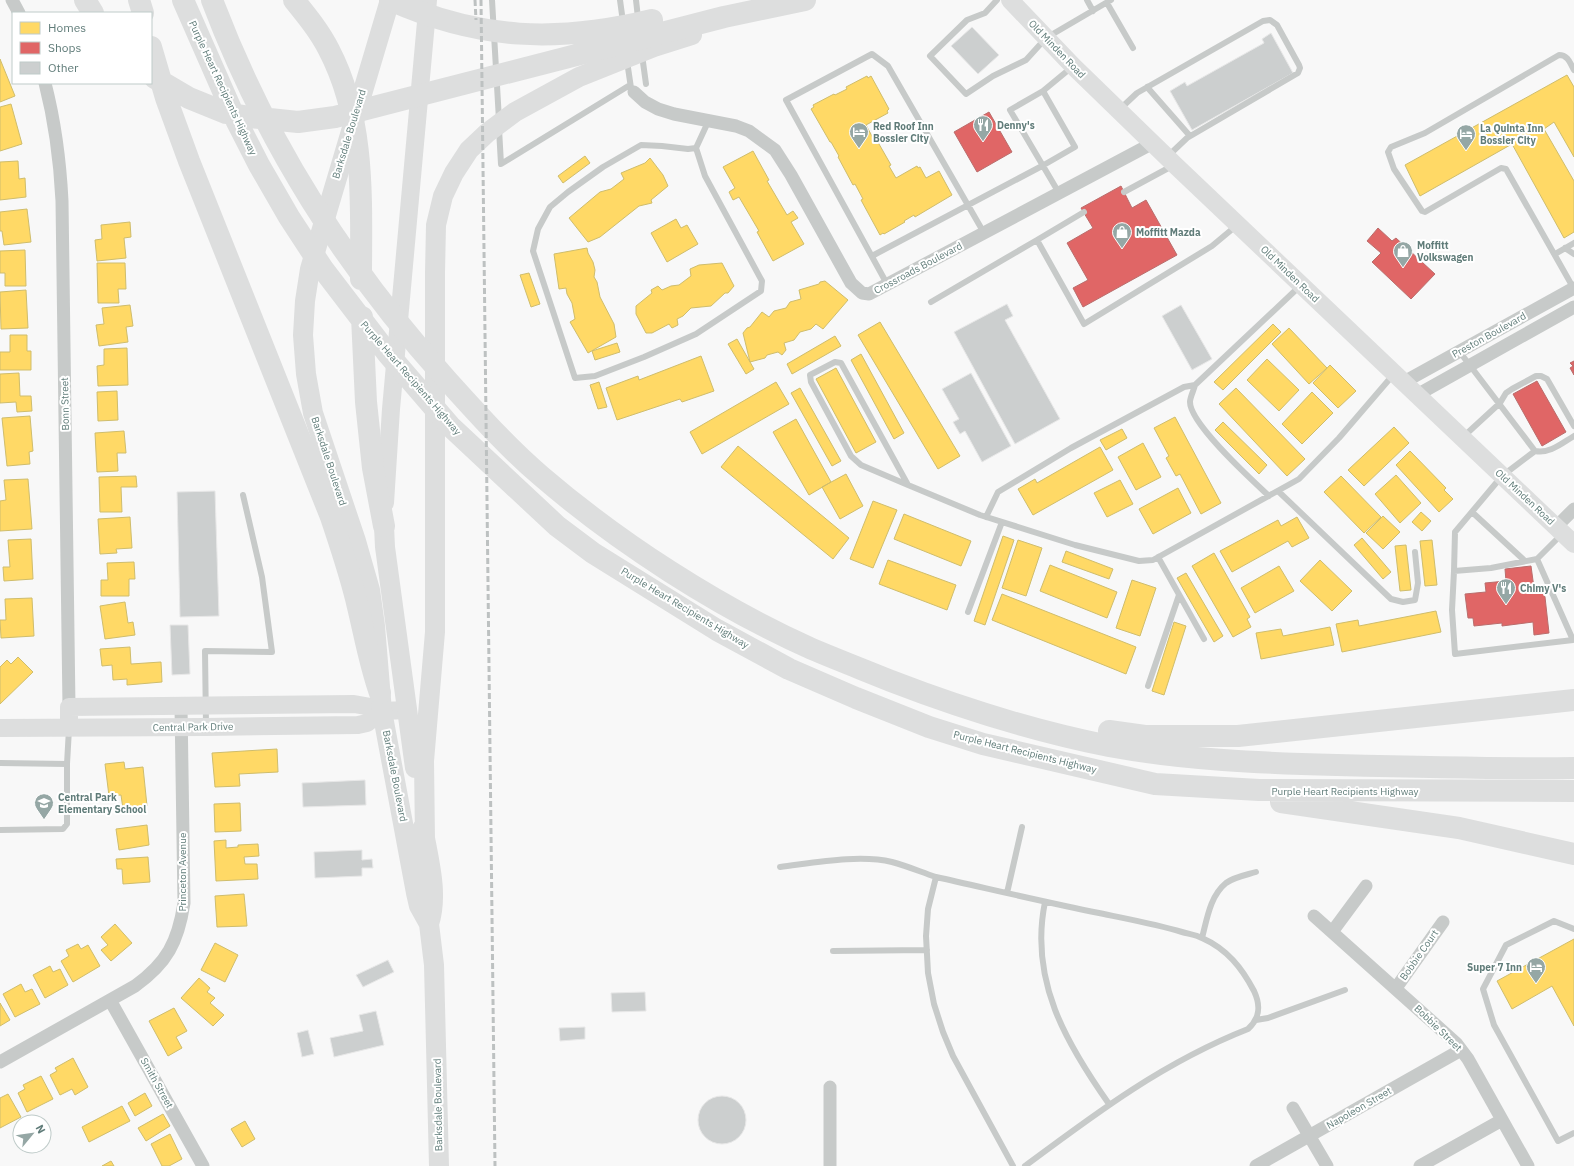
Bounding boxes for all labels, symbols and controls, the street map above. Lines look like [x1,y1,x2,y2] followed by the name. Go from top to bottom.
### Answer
[12,12,152,84] legend
[1026,17,1088,81] street label: Old Minden Road
[186,19,260,157] street label: Purple Heart Recipients Highway
[48,20,86,35] text: Homes
[48,40,81,55] text: Shops
[48,60,79,75] text: Other
[329,88,369,180] street label: Barksdale Boulevard
[972,114,994,142] restaurant icon: Denny's
[997,119,1035,132] place label: Denny's
[873,120,934,145] place label: Red Roof Inn Bossier City
[848,121,870,149] hotel icon: Red Roof Inn Bossier City
[1480,122,1543,147] place label: La Quinta Inn Bossier City
[1455,123,1477,151] hotel icon: La Quinta Inn Bossier City
[1111,221,1133,249] shop icon: Moffitt Mazda
[1136,226,1201,239] place label: Moffitt Mazda
[872,239,964,297] street label: Crossroads Boulevard
[1417,239,1473,264] place label: Moffitt Volkswagen
[1392,240,1414,268] shop icon: Moffitt Volkswagen
[1258,243,1322,305] street label: Old Minden Road
[1450,309,1528,361] street label: Preston Boulevard
[358,318,464,438] street label: Purple Heart Recipients Highway
[58,377,72,431] street label: Bonn Street
[308,415,350,507] street label: Barksdale Boulevard
[1493,466,1557,528] street label: Old Minden Road
[619,565,751,651] street label: Purple Heart Recipients Highway
[1495,577,1517,605] restaurant icon: Chimy V's
[1520,582,1566,595] place label: Chimy V's
[153,720,234,734] street label: Central Park Drive
[952,728,1098,776] street label: Purple Heart Recipients Highway
[380,729,410,823] street label: Barksdale Boulevard
[1271,785,1419,798] street label: Purple Heart Recipients Highway
[58,791,146,816] place label: Central Park Elementary School
[33,792,55,820] school or university icon: Central Park Elementary School
[176,832,189,911] street label: Princeton Avenue
[1397,927,1441,983] street label: Bobbie Court
[1525,956,1547,984] hotel icon: Super 7 Inn
[1467,961,1522,974] place label: Super 7 Inn
[1411,1002,1465,1054] street label: Bobbie Street
[138,1055,176,1111] street label: Smith Street
[431,1058,445,1152] street label: Barksdale Boulevard
[1324,1084,1394,1132] street label: Napoleon Street
[12,1114,52,1154] north arrow
[33,1122,49,1136] text: N

